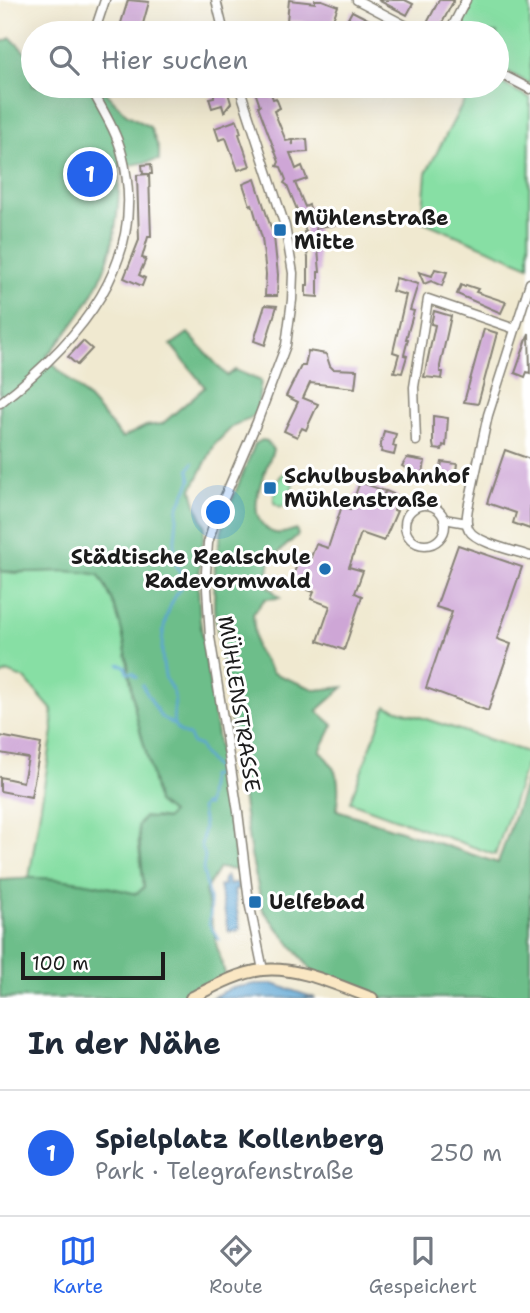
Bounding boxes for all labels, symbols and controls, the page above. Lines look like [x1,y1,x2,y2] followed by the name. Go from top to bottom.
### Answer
[21,21,509,98] search box
[45,41,83,79] icon: search
[101,42,248,77] text: Hier suchen
[67,148,113,200] pin: 1
[294,204,449,256] place label: Mühlenstraße Mitte
[272,222,288,238] marker: Mühlenstraße Mitte
[284,462,470,514] place label: Schulbusbahnhof Mühlenstraße
[262,480,278,496] marker: Schulbusbahnhof Mühlenstraße
[201,495,235,529] your location
[71,543,311,595] place label: Städtische Realschule Radevormwald
[317,561,333,577] marker: Städtische Realschule Radevormwald
[211,614,267,794] street label: MÜHLENSTRASSE
[269,888,365,916] place label: Uelfebad
[247,894,263,910] marker: Uelfebad
[21,949,164,981] scale bar
[32,951,89,976] text: 100 m
[28,1023,221,1064] text: In der Nähe
[95,1121,384,1156] text: Spielplatz Kollenberg
[46,1138,56,1168] text: 1
[429,1138,502,1168] text: 250 m
[95,1156,354,1186] text: Park · Telegrafenstraße
[53,1232,103,1299] tab: Karte
[209,1232,263,1299] tab: Route
[369,1232,477,1299] tab: Gespeichert

